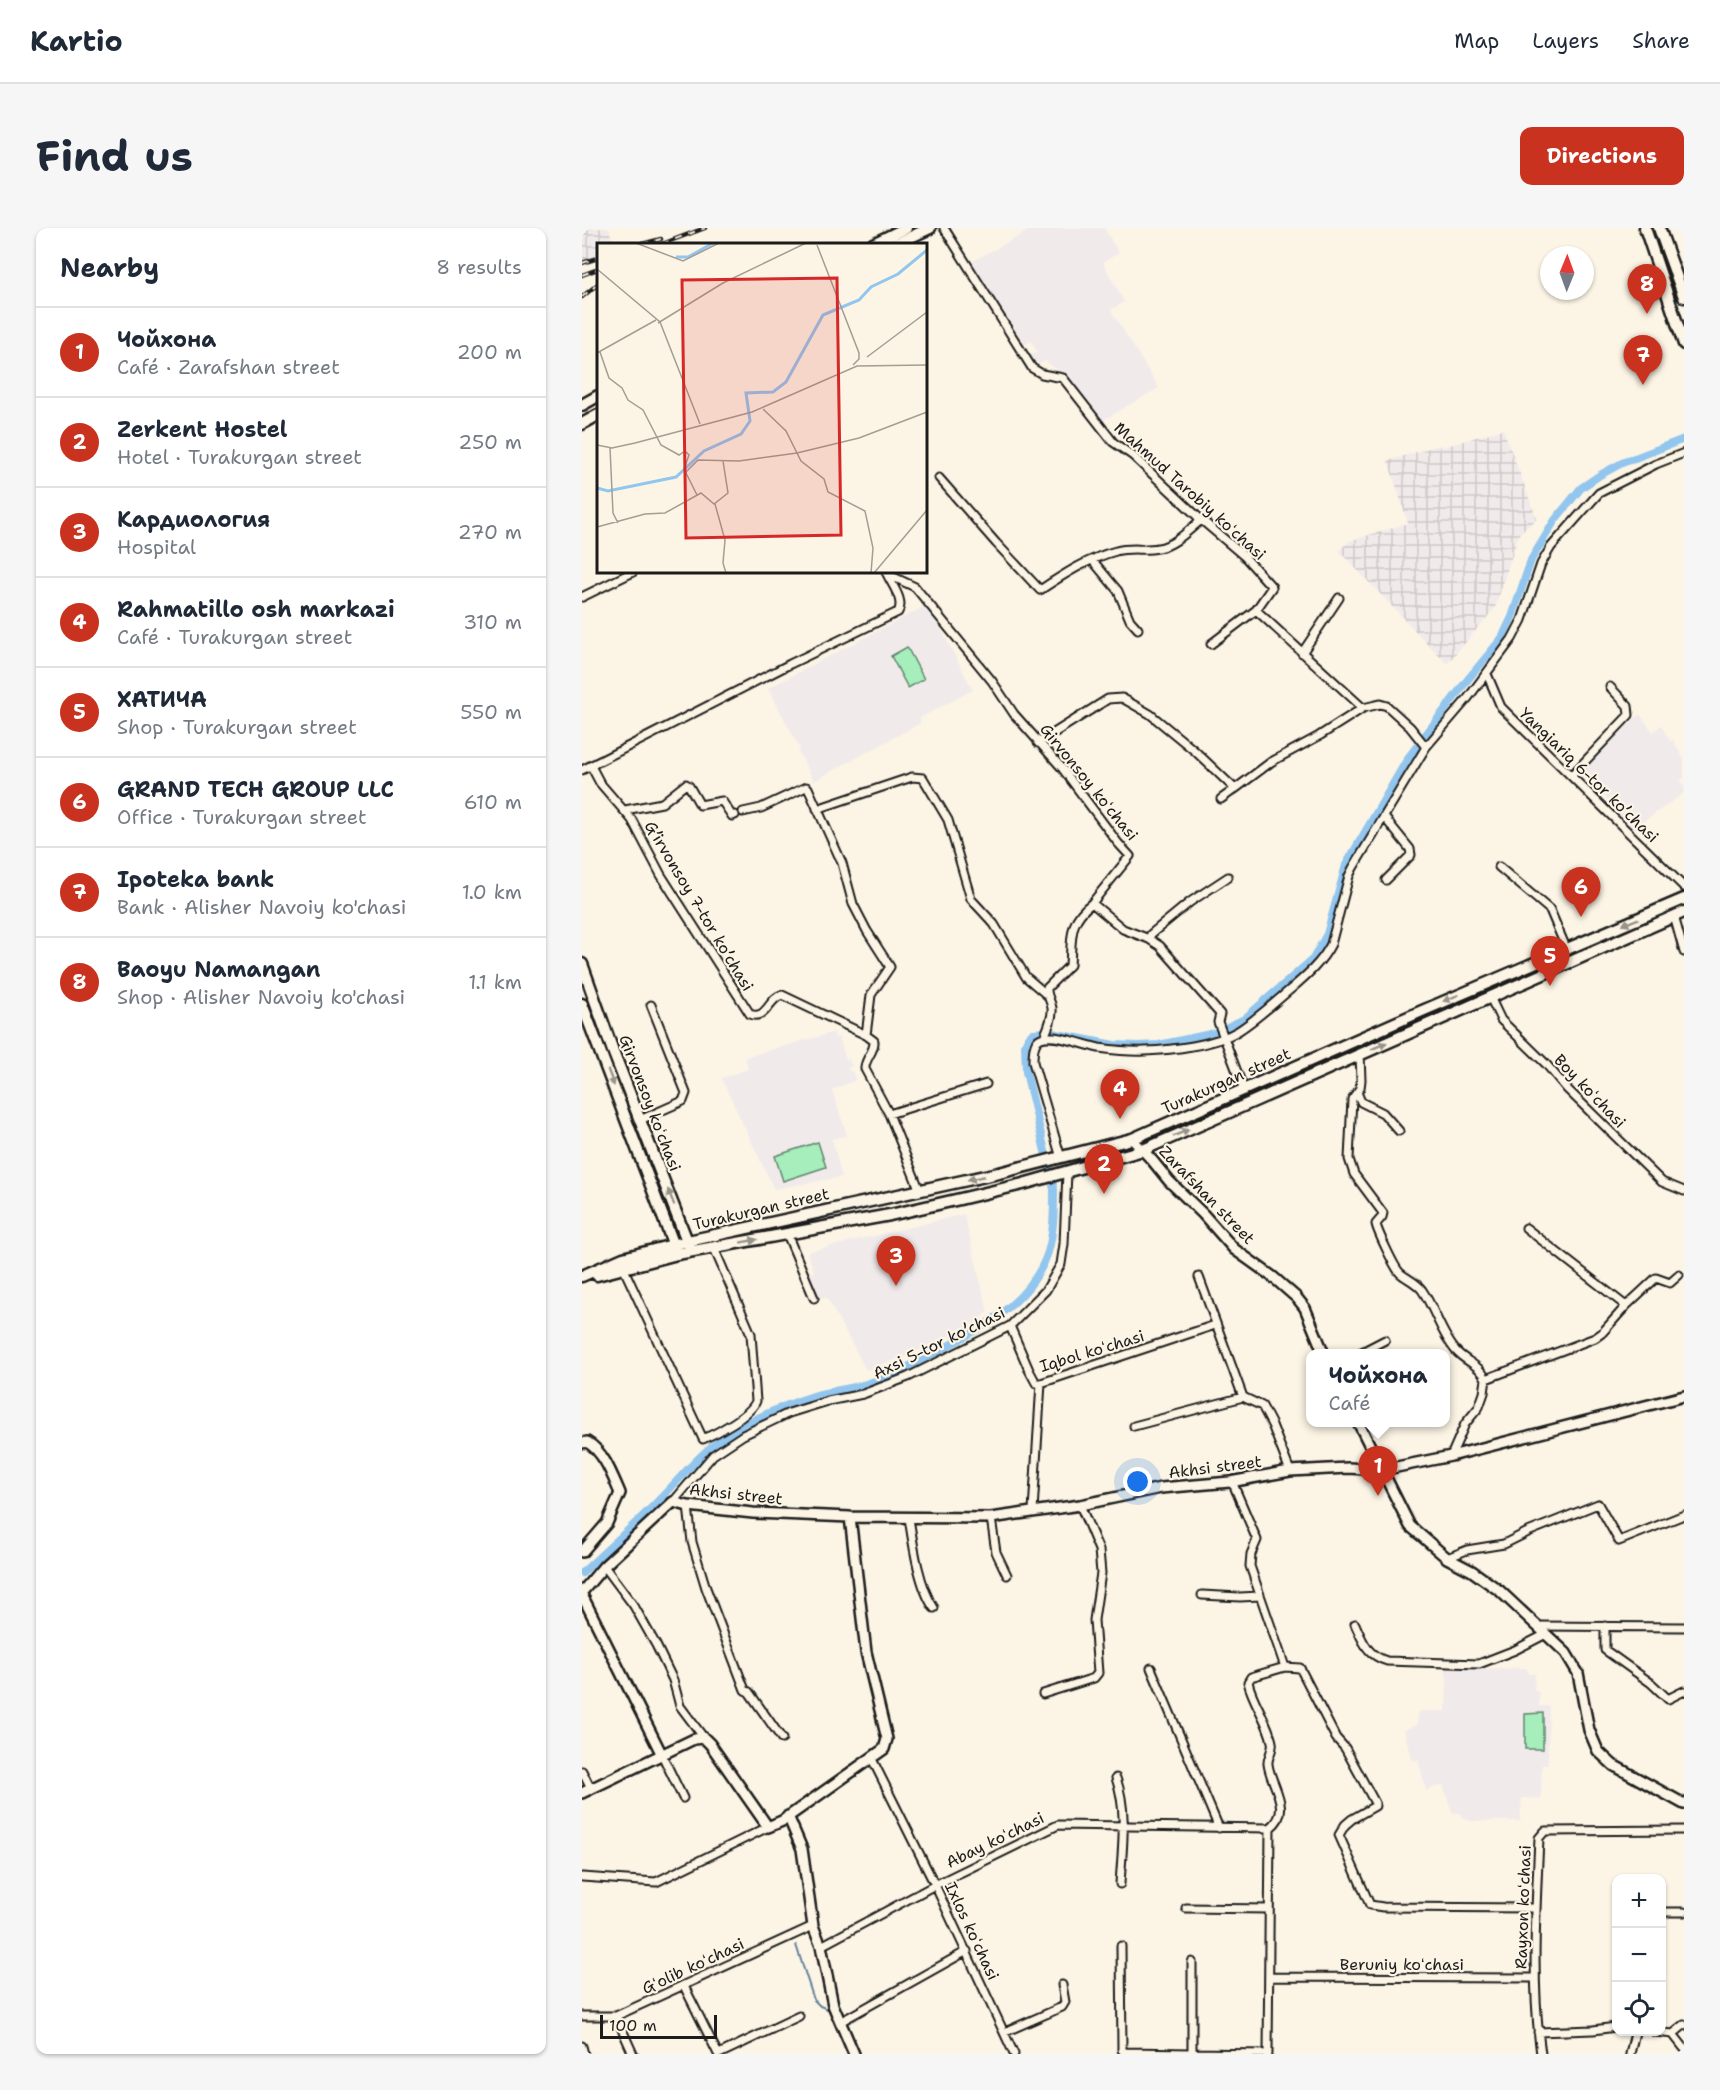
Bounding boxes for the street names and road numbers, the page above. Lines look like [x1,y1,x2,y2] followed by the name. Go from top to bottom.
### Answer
[1110,417,1270,565] street label: Mahmud Tarobiy koʻchasi
[1515,703,1663,847] street label: Yangiаriq 6-tor koʼchasi
[1035,719,1143,845] street label: Girvonsoy koʻchasi
[640,817,758,995] street label: Gʼirvonsoy 7-tor koʼchasi
[614,1032,686,1174] street label: Girvonsoy koʻchasi
[1158,1043,1294,1119] street label: Turakurgan street
[1550,1050,1630,1132] street label: Boy koʻchasi
[1155,1141,1259,1249] street label: Zarafshan street
[691,1183,831,1235] street label: Turakurgan street
[870,1302,1008,1384] street label: Аxsi 5-tor koʼchasi
[1037,1325,1147,1377] street label: Iqbol koʻchasi
[1167,1451,1263,1483] street label: Akhsi street
[688,1479,784,1509] street label: Akhsi street
[943,1807,1047,1873] street label: Abay koʻchasi
[1510,1845,1536,1969] street label: Rayxon koʻchasi
[940,1879,1004,1983] street label: Ixlos koʻchasi
[638,1933,748,1999] street label: Gʻolib koʻchasi
[1340,1954,1464,1975] street label: Beruniy koʻchasi

